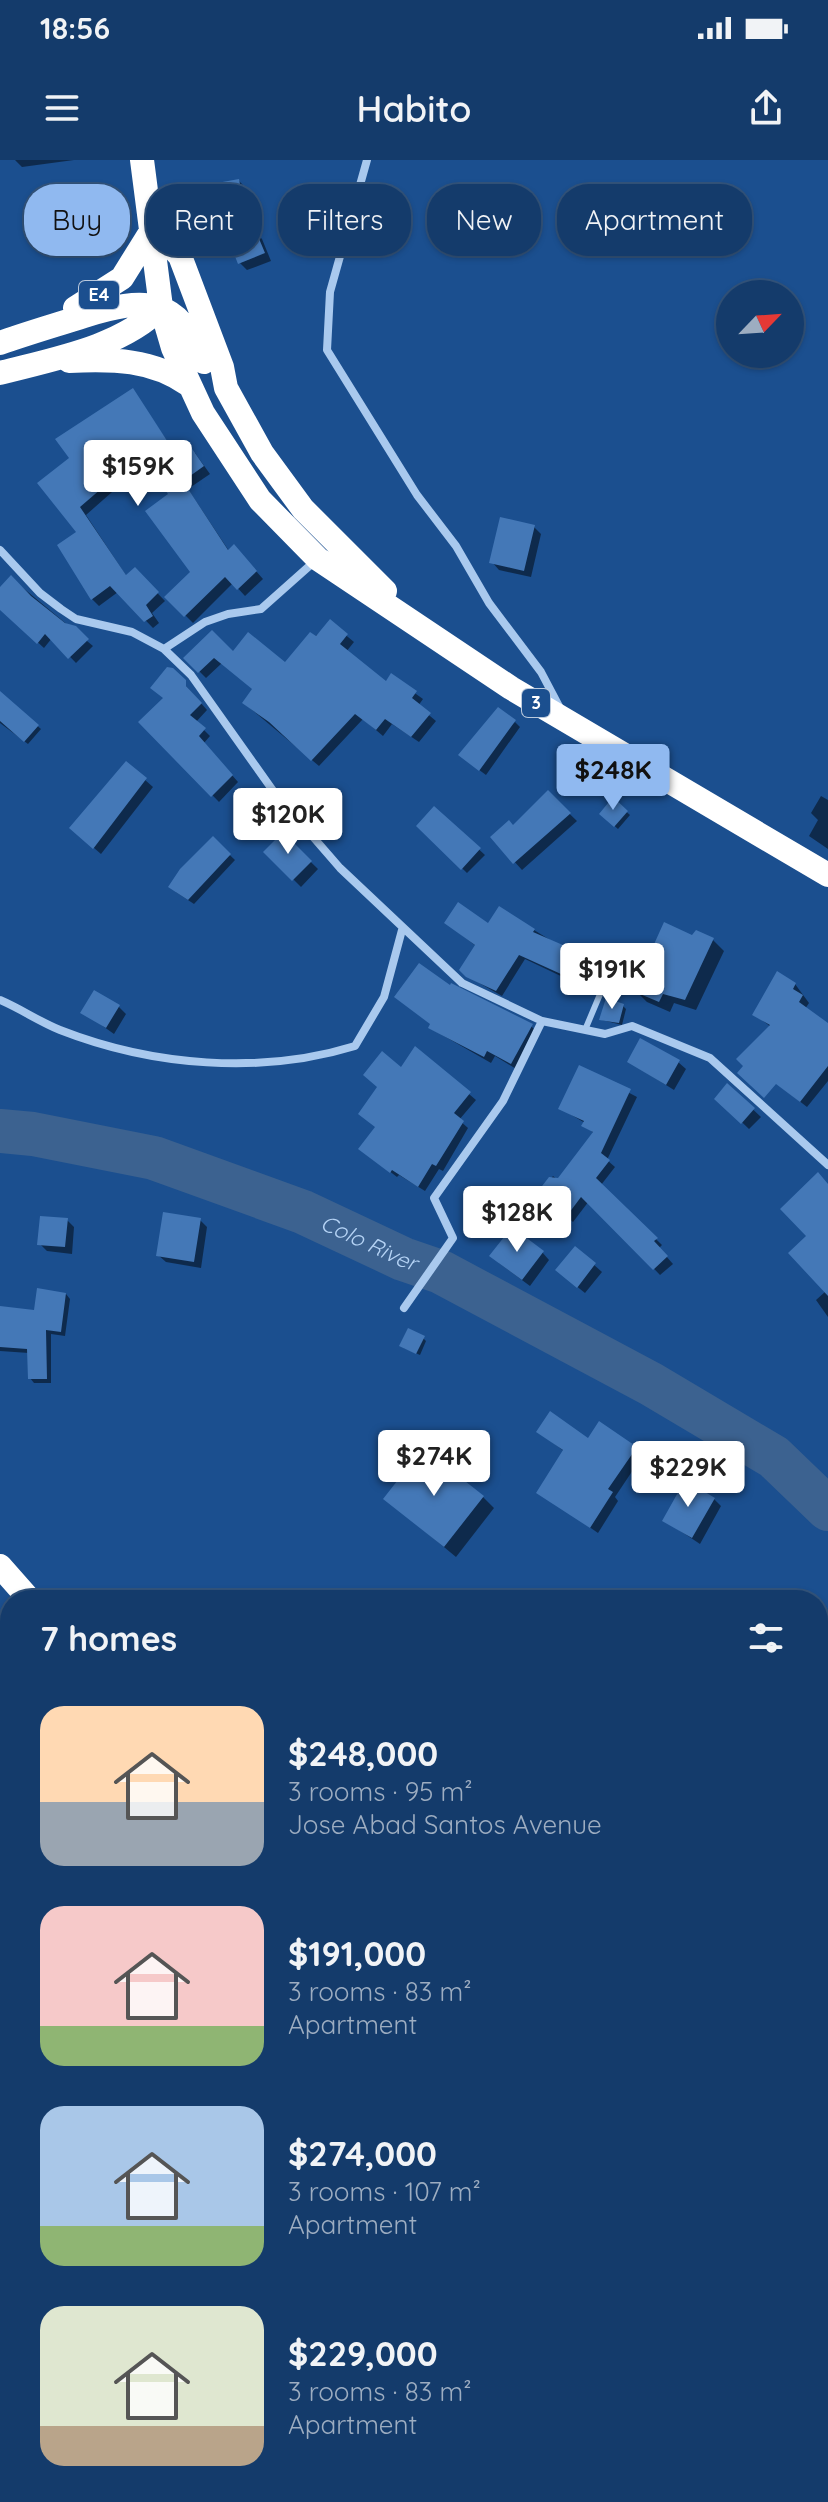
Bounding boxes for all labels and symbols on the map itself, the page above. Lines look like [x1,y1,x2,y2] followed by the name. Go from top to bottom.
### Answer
[716,280,804,368] north arrow
[79,281,119,309] road number: E4
[82,440,194,508] pin: $159K
[522,689,550,717] road number: 3
[557,744,669,812] pin: $248K
[232,788,344,856] pin: $120K
[556,943,668,1011] pin: $191K
[461,1186,573,1254] pin: $128K
[316,1208,424,1278] water label: Colo River
[378,1430,490,1498] pin: $274K
[632,1441,744,1509] pin: $229K

